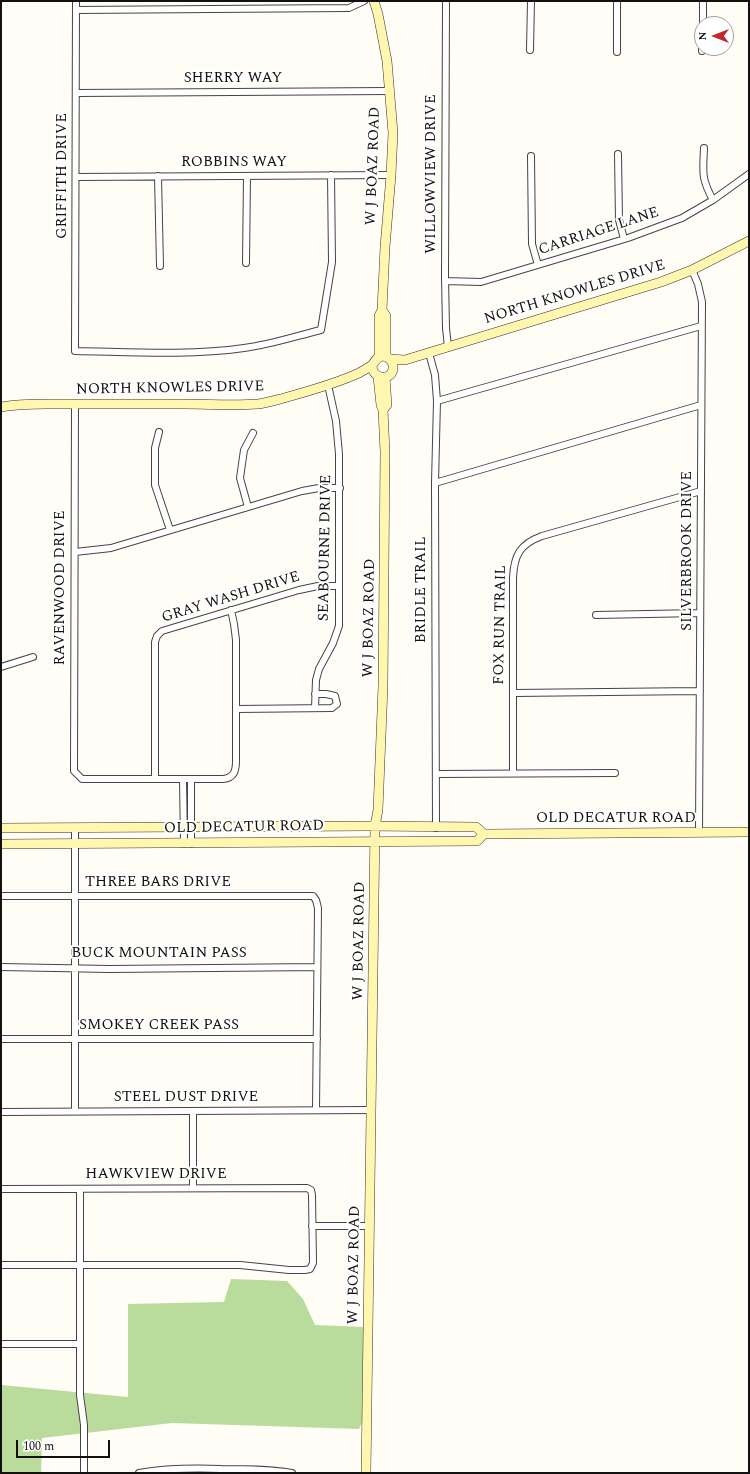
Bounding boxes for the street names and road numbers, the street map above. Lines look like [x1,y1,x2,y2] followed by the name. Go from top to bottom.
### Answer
[184,70,282,88] street label: SHERRY WAY
[423,94,441,254] street label: WILLOWVIEW DRIVE
[363,106,385,226] street label: W J BOAZ ROAD
[54,113,72,239] street label: GRIFFITH DRIVE
[181,154,287,172] street label: ROBBINS WAY
[537,204,661,260] street label: CARRIAGE LANE
[482,257,668,329] street label: NORTH KNOWLES DRIVE
[76,378,264,400] street label: NORTH KNOWLES DRIVE
[679,471,697,631] street label: SILVERBROOK DRIVE
[316,475,336,621] street label: SEABOURNE DRIVE
[52,510,70,666] street label: RAVENWOOD DRIVE
[413,537,431,643] street label: BRIDLE TRAIL
[360,558,380,678] street label: W J BOAZ ROAD
[491,565,511,685] street label: FOX RUN TRAIL
[160,568,302,628] street label: GRAY WASH DRIVE
[536,810,696,828] street label: OLD DECATUR ROAD
[164,818,324,838] street label: OLD DECATUR ROAD
[85,874,231,892] street label: THREE BARS DRIVE
[350,881,370,1001] street label: W J BOAZ ROAD
[71,945,247,963] street label: BUCK MOUNTAIN PASS
[79,1017,239,1035] street label: SMOKEY CREEK PASS
[114,1089,258,1107] street label: STEEL DUST DRIVE
[85,1166,227,1184] street label: HAWKVIEW DRIVE
[345,1205,365,1325] street label: W J BOAZ ROAD

